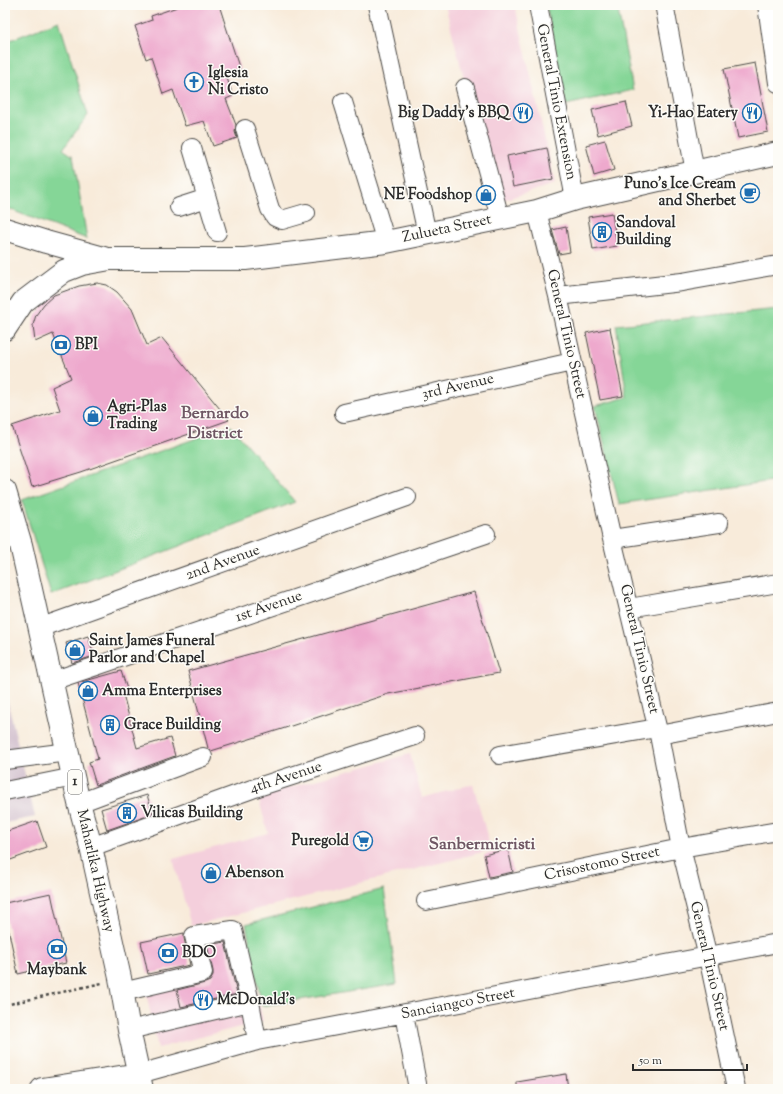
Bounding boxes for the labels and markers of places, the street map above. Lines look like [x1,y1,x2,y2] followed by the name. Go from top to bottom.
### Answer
[208,63,268,101] place label: Iglesia Ni Cristo
[183,71,205,93] church icon: Iglesia Ni Cristo
[512,102,534,124] restaurant icon: Big Daddy's BBQ
[741,102,763,124] restaurant icon: Yi-Hao Eatery
[398,103,511,124] place label: Big Daddy's BBQ
[648,103,739,124] place label: Yi-Hao Eatery
[624,174,737,212] place label: Puno's Ice Cream and Sherbet
[739,182,761,204] cafe icon: Puno's Ice Cream and Sherbet
[475,184,497,206] shop icon: NE Foodshop
[384,185,473,206] place label: NE Foodshop
[616,213,676,251] place label: Sandoval Building
[591,221,613,243] building icon: Sandoval Building
[50,334,72,356] bank icon: BPI
[75,335,98,356] place label: BPI
[107,397,167,435] place label: Agri-Plas Trading
[82,405,104,427] shop icon: Agri-Plas Trading
[89,631,216,669] place label: Saint James Funeral Parlor and Chapel
[64,639,86,661] shop icon: Saint James Funeral Parlor and Chapel
[77,680,99,702] shop icon: Amma Enterprises
[102,681,222,702] place label: Amma Enterprises
[99,714,121,736] building icon: Grace Building
[124,715,221,736] place label: Grace Building
[116,802,138,824] building icon: Vilicas Building
[141,803,243,824] place label: Vilicas Building
[352,830,374,852] supermarket icon: Puregold
[292,831,350,852] place label: Puregold
[200,862,222,884] shop icon: Abenson
[225,863,284,884] place label: Abenson
[46,938,68,960] bank icon: Maybank
[157,942,179,964] bank icon: BDO
[182,943,216,964] place label: BDO
[27,960,88,981] place label: Maybank
[192,989,214,1011] restaurant icon: McDonald's
[217,990,295,1011] place label: McDonald's

